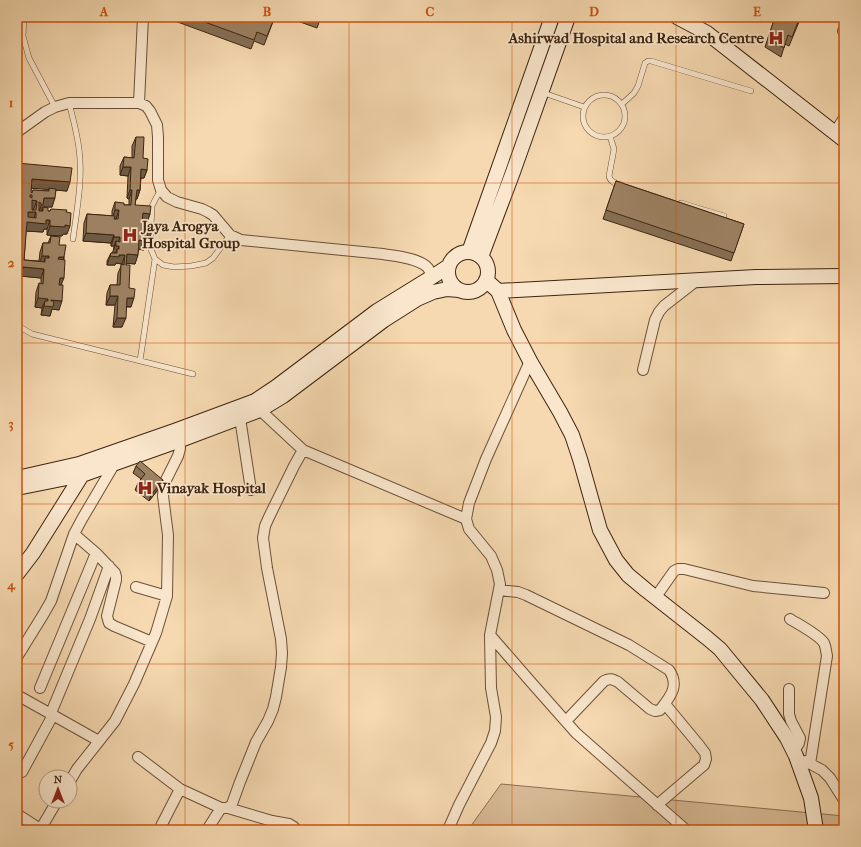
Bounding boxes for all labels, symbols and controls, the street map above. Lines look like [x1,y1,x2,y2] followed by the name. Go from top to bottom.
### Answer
[99,4,109,19] text: A
[263,4,272,19] text: B
[426,4,435,19] text: C
[589,4,599,19] text: D
[753,4,761,19] text: E
[508,29,765,47] place label: Ashirwad Hospital and Research Centre
[767,29,785,47] hospital icon: Ashirwad Hospital and Research Centre
[9,95,14,110] text: 1
[140,217,240,252] place label: Jaya Arogya Hospital Group
[121,226,139,244] hospital icon: Jaya Arogya Hospital Group
[8,255,15,270] text: 2
[8,416,14,432] text: 3
[136,479,154,497] hospital icon: Vinayak Hospital
[156,479,267,497] place label: Vinayak Hospital
[6,577,16,593] text: 4
[8,737,14,752] text: 5
[38,769,78,809] north arrow
[54,773,63,786] text: N

